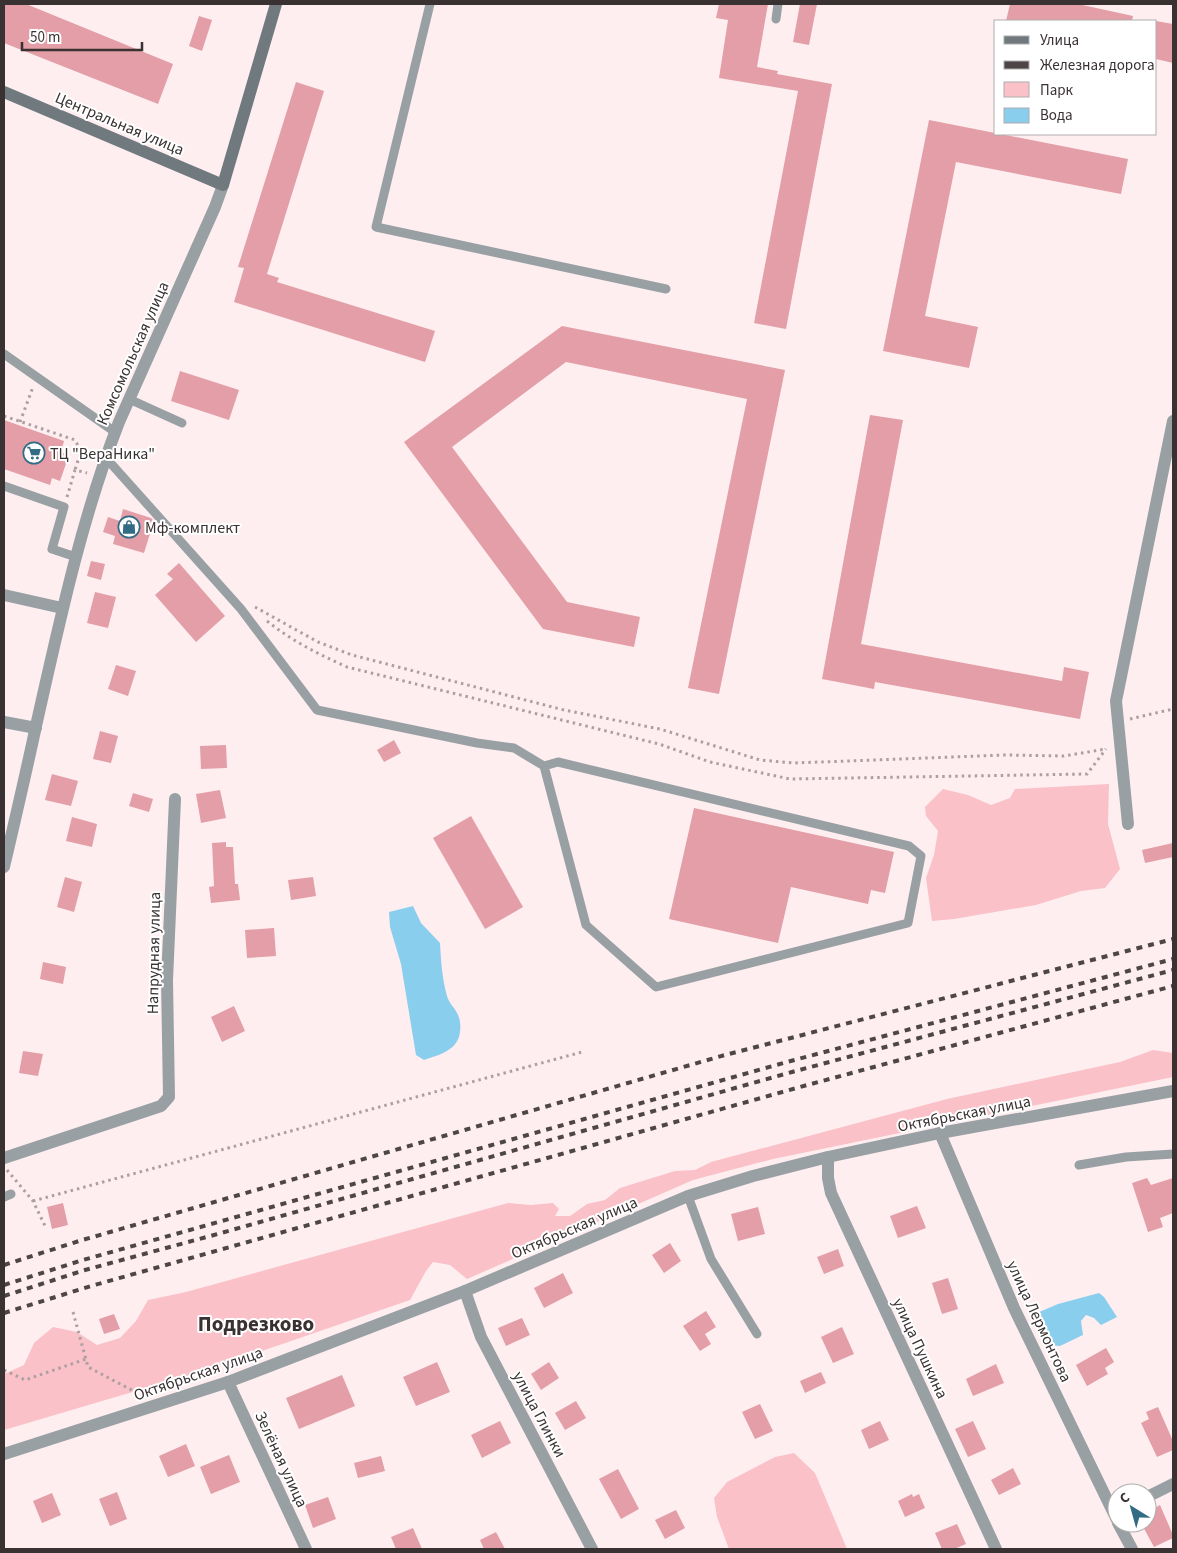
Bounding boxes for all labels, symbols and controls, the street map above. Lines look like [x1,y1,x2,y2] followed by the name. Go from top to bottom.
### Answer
[22,20,142,52] scale bar
[994,20,1157,135] legend
[30,27,60,48] text: 50 m
[1040,30,1079,51] text: Улица
[1040,55,1155,76] text: Железная дорога
[1040,80,1074,101] text: Парк
[52,87,188,161] street label: Центральная улица
[1040,105,1073,126] text: Вода
[91,278,175,429] street label: Комсомольская улица
[22,441,46,465] supermarket icon: ТЦ "ВераНика"
[50,443,155,465] place label: ТЦ "ВераНика"
[117,515,141,539] shop icon: Мф-комплект
[145,517,240,539] place label: Мф-комплект
[142,892,166,1014] street label: Напрудная улица
[896,1090,1033,1138] street label: Октябрьская улица
[508,1191,641,1264] street label: Октябрьская улица
[1001,1257,1077,1386] street label: улица Лермонтова
[887,1294,953,1402] street label: улица Пушкина
[198,1309,314,1339] district label: Подрезково
[131,1342,266,1406] street label: Октябрьская улица
[507,1367,571,1461] street label: улица Глинки
[249,1408,313,1511] street label: Зелёная улица
[1107,1483,1157,1533] north arrow
[1116,1488,1134,1509] text: С

